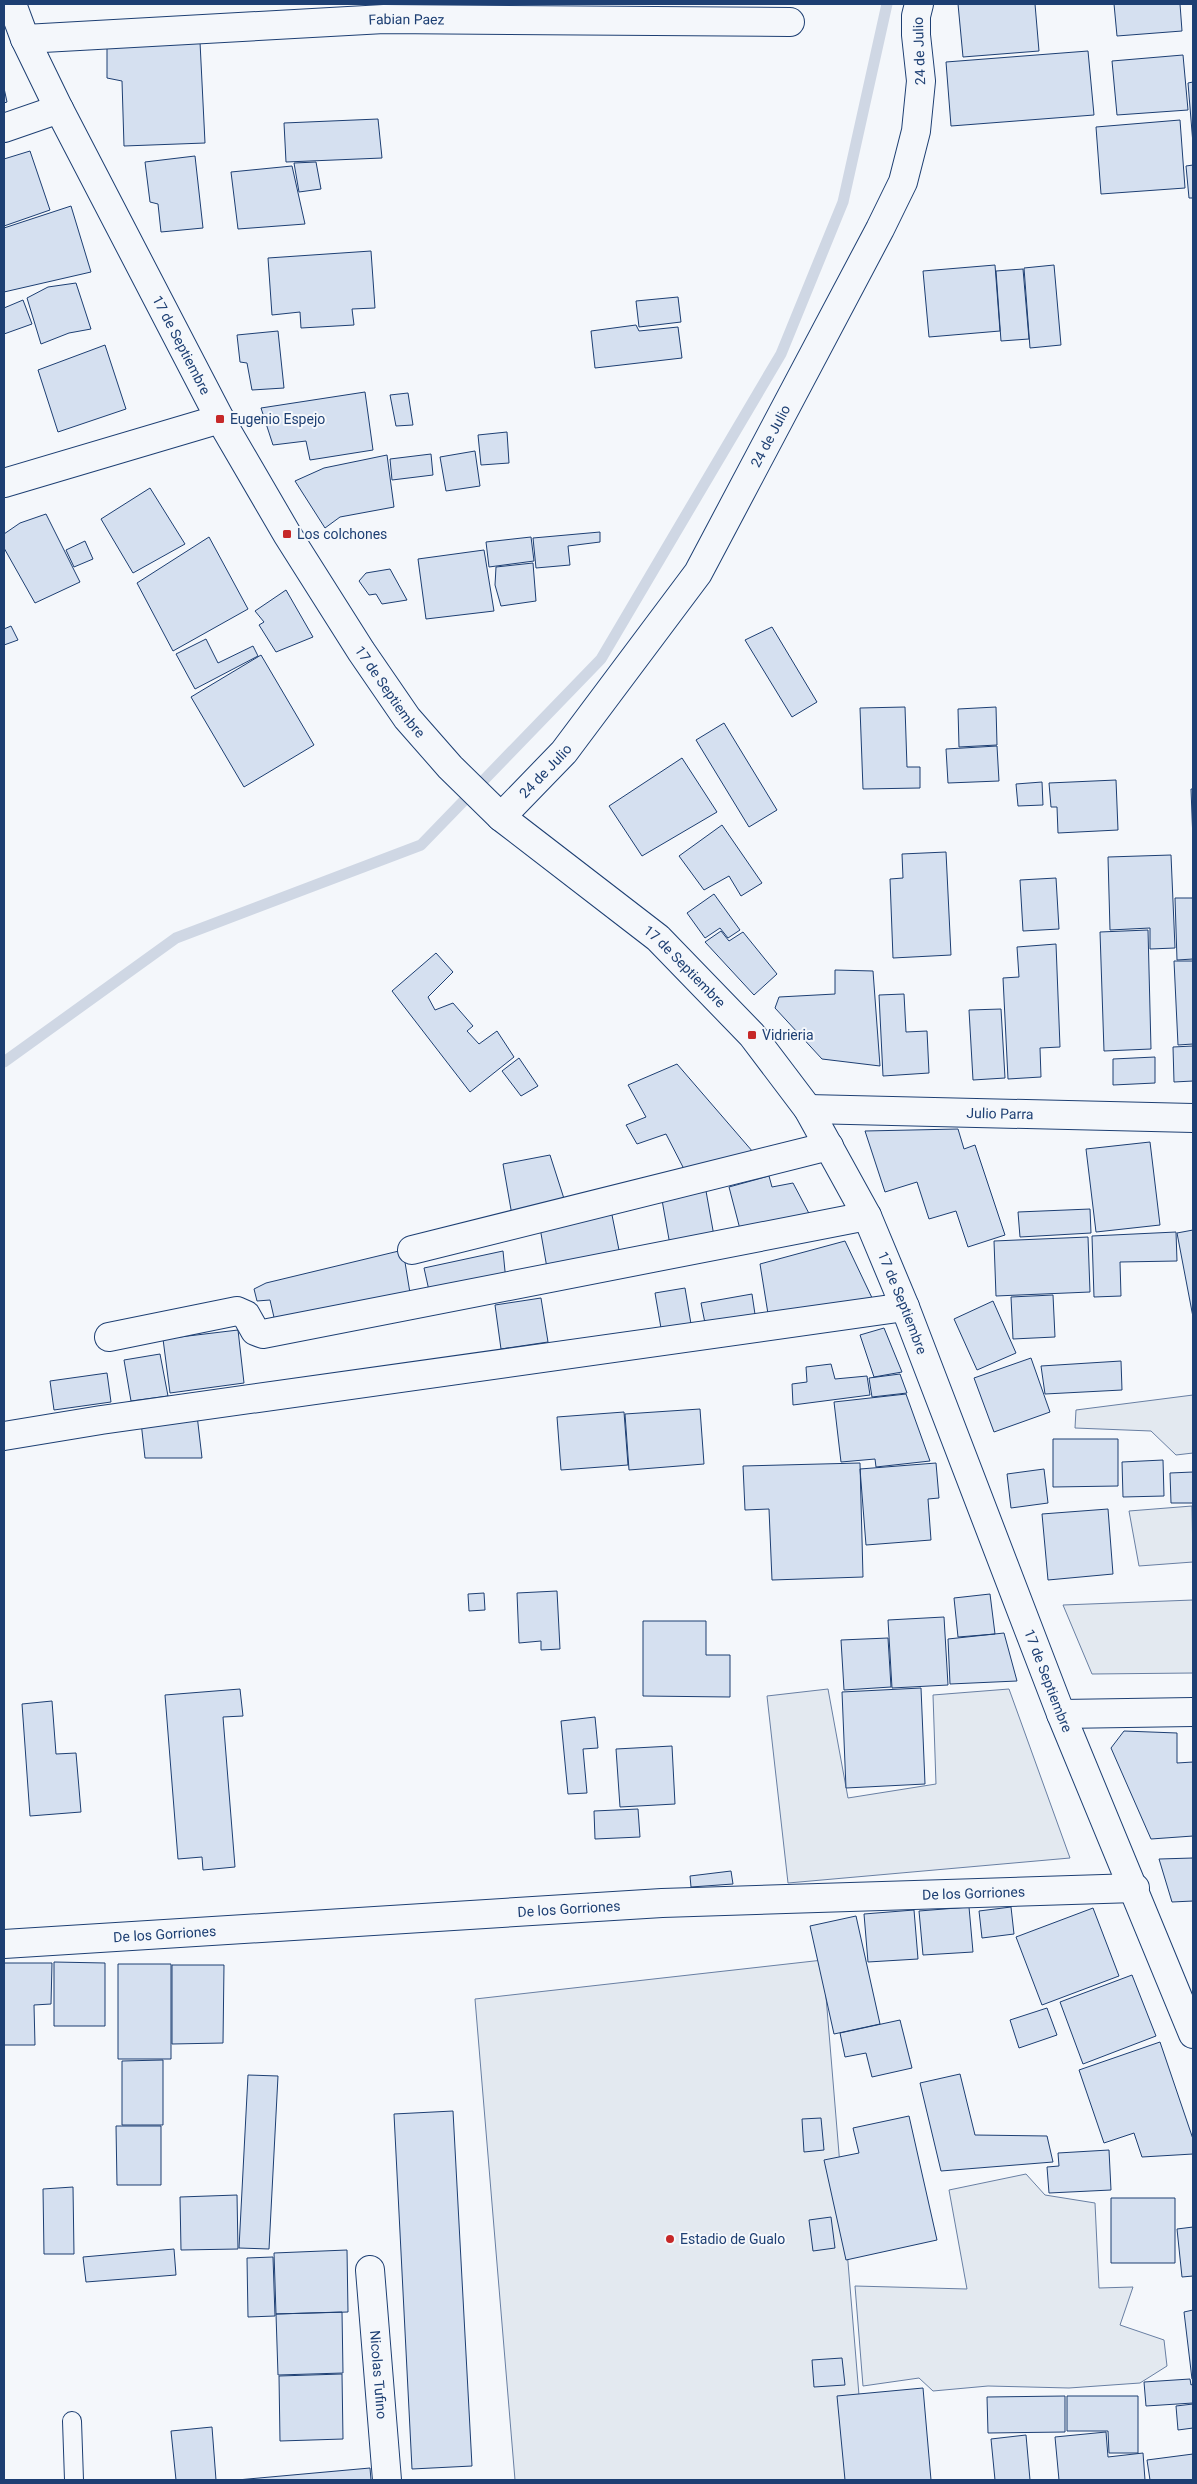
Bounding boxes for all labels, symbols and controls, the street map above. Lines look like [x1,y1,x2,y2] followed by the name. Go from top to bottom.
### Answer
[368,11,445,28] street label: Fabian Paez
[910,17,928,85] street label: 24 de Julio
[149,293,214,397] street label: 17 de Septiembre
[747,402,793,470] street label: 24 de Julio
[230,411,325,427] place label: Eugenio Espejo
[214,413,226,425] marker: Eugenio Espejo
[297,526,387,542] place label: Los colchones
[281,528,293,540] marker: Los colchones
[352,643,428,741] street label: 17 de Septiembre
[516,741,575,801] street label: 24 de Julio
[641,922,729,1011] street label: 17 de Septiembre
[762,1027,814,1043] place label: Vidrieria
[746,1029,758,1041] marker: Vidrieria
[966,1105,1034,1122] street label: Julio Parra
[875,1249,930,1356] street label: 17 de Septiembre
[1021,1627,1076,1735] street label: 17 de Septiembre
[922,1883,1025,1903] street label: De los Gorriones
[517,1898,621,1920] street label: De los Gorriones
[113,1923,217,1945] street label: De los Gorriones
[680,2231,785,2247] place label: Estadio de Gualo
[664,2233,676,2245] marker: Estadio de Gualo
[367,2330,390,2420] street label: Nicolas Tufino

